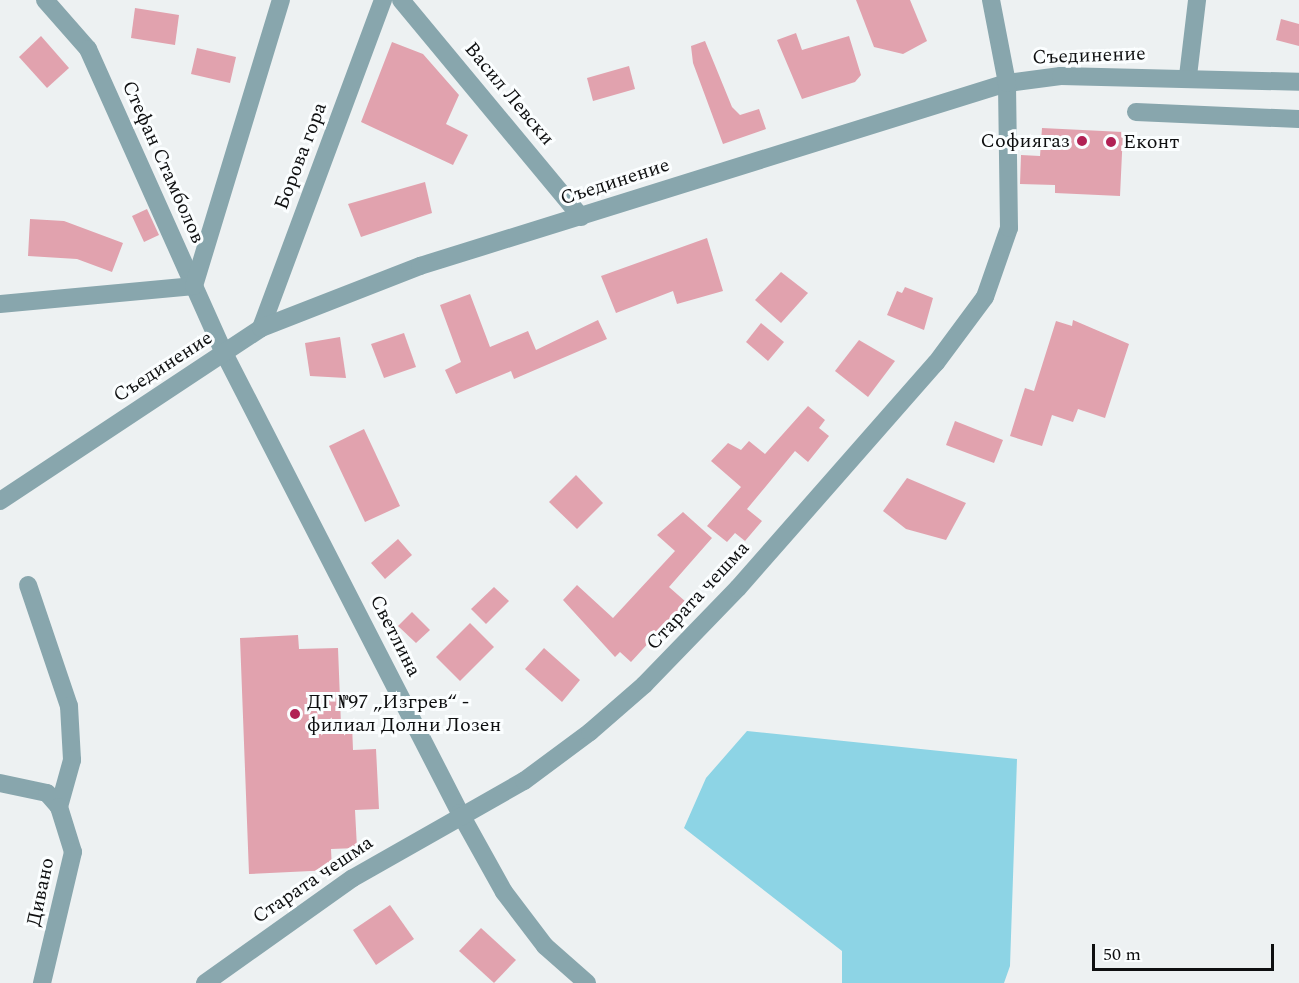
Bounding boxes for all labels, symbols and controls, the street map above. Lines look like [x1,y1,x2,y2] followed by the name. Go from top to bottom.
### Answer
[459,38,559,150] street label: Васил Левски
[1032,42,1146,70] street label: Съединение
[116,77,210,247] street label: Стефан Стамболов
[270,99,332,213] street label: Борова гора
[981,129,1070,153] place label: Софиягаз
[1123,130,1179,154] place label: Еконт
[1075,134,1089,148] marker: Софиягаз
[1104,135,1118,149] marker: Еконт
[557,153,673,211] street label: Съединение
[109,326,217,408] street label: Съединение
[641,537,755,655] street label: Старата чешма
[364,591,426,681] street label: Светлина
[307,690,501,737] place label: ДГ №97 „Изгрев“ - филиал Долни Лозен
[288,707,302,721] marker: ДГ №97 „Изгрев“ - филиал Долни Лозен
[248,831,378,929] street label: Старата чешма
[22,855,60,929] street label: Дивано
[1095,932,1276,970] scale bar
[1103,941,1141,968] text: 50 m

